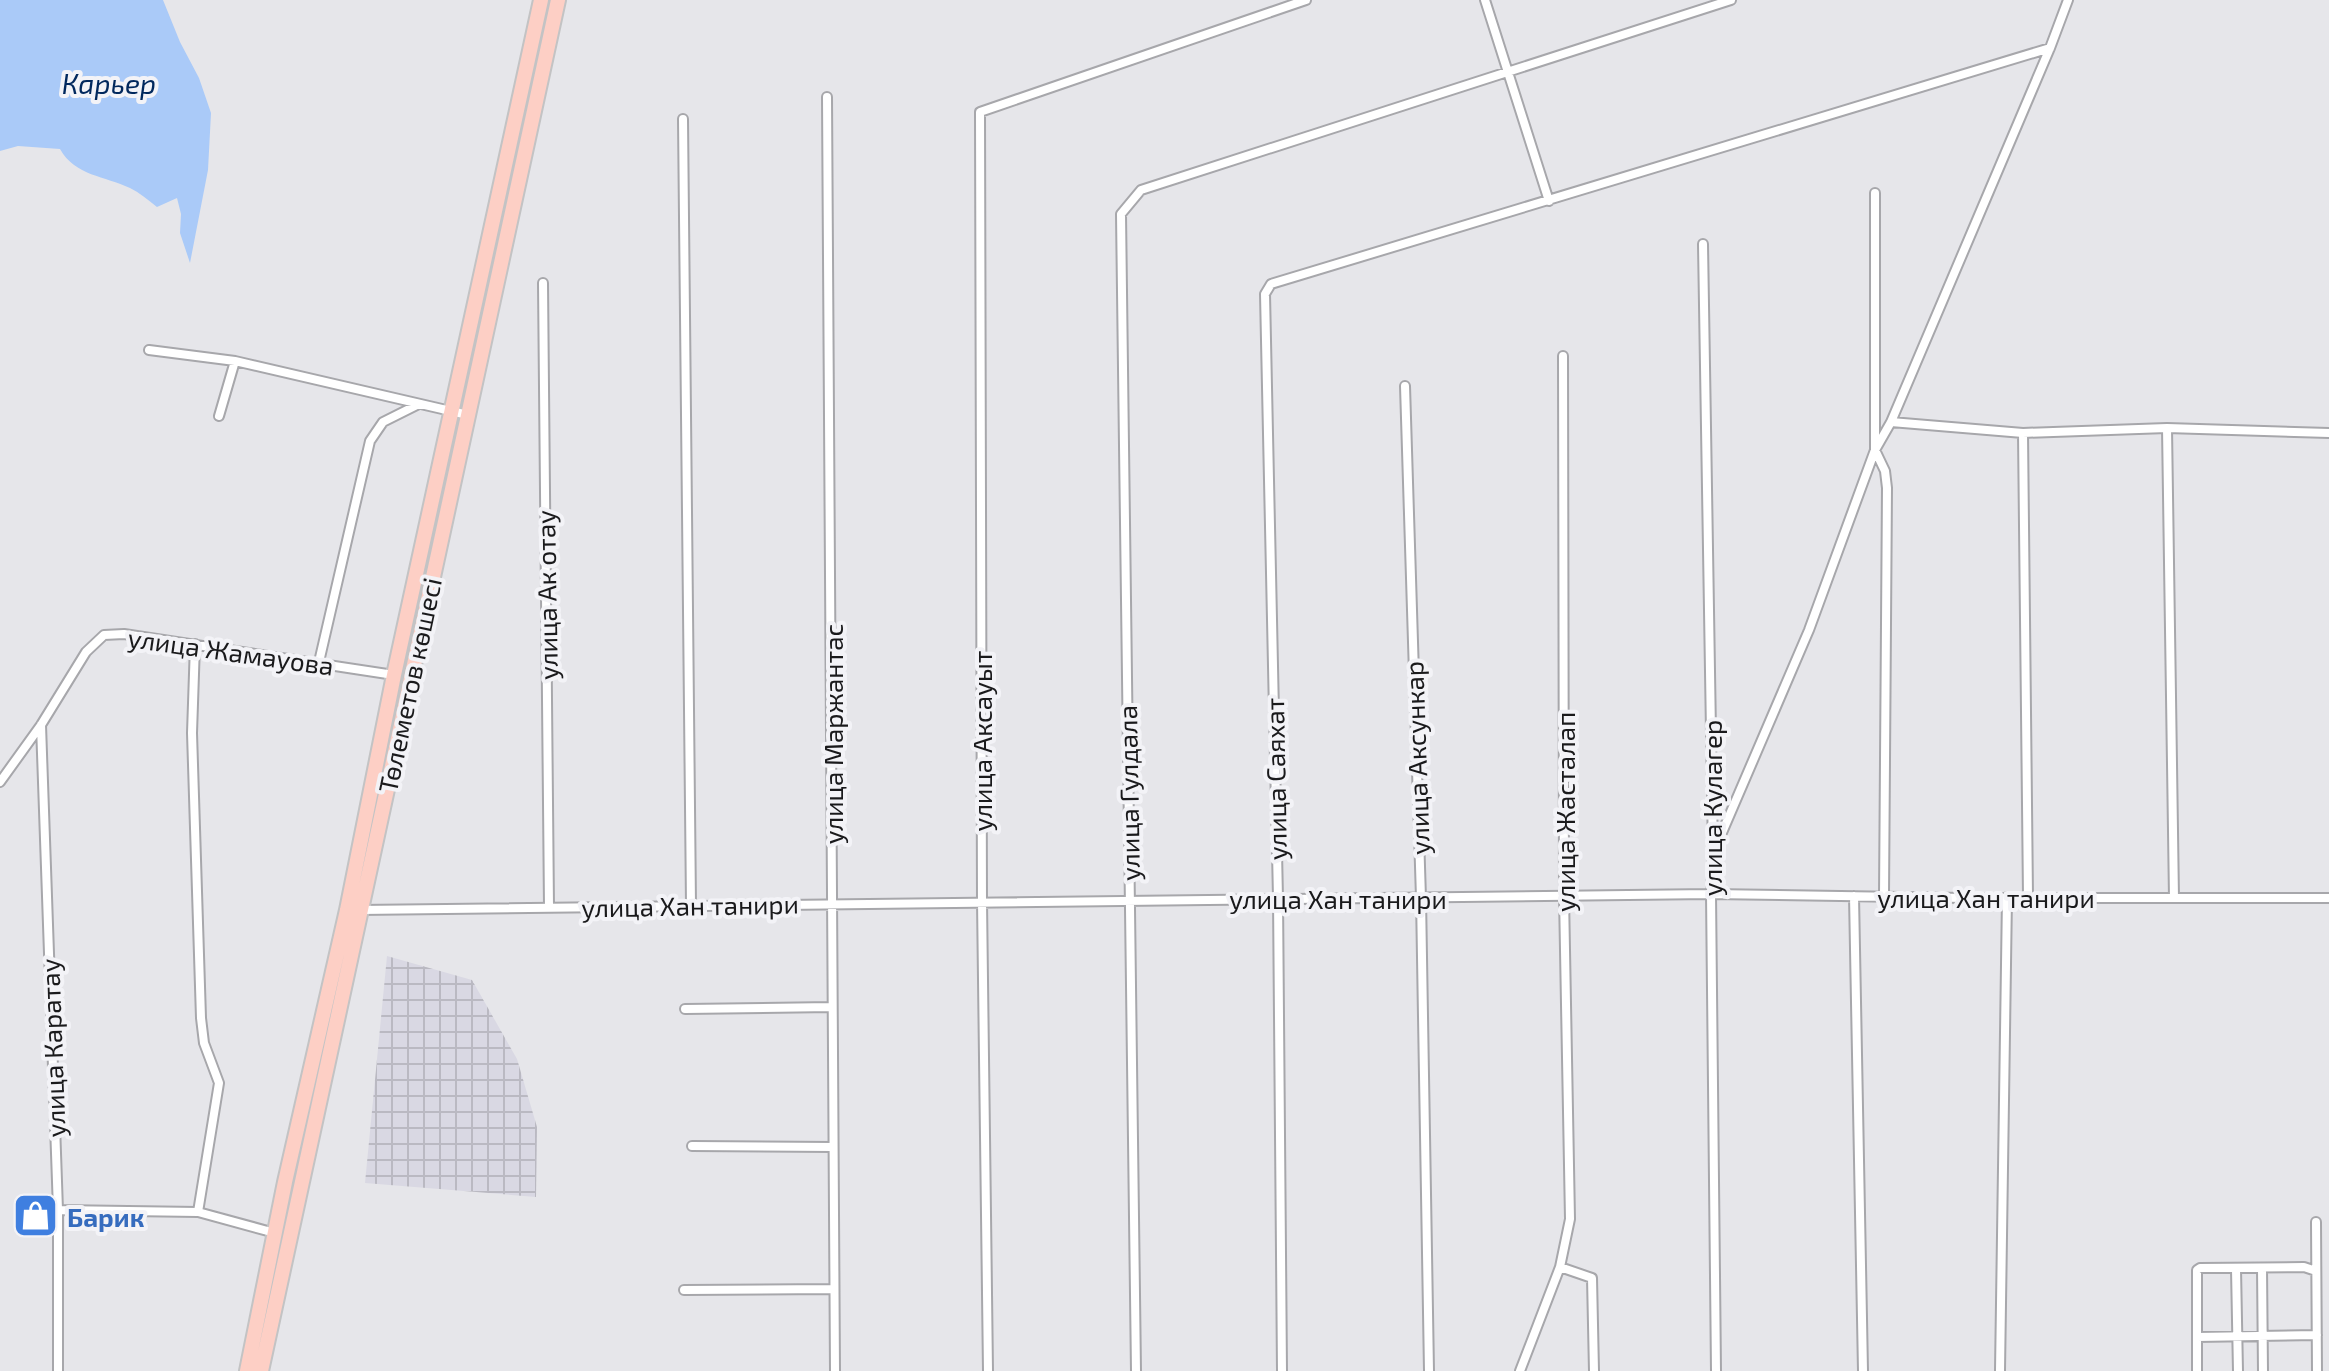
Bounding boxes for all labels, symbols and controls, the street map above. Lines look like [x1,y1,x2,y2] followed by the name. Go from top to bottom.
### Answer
[62,66,156,100] water label: Карьер
[529,510,564,680] street label: улица Ак отау
[371,575,447,795] street label: Төлеметов көшесі
[126,621,336,682] street label: улица Жамауова
[817,624,849,844] street label: улица Маржантас
[966,650,998,831] street label: улица Аксауыт
[1397,661,1436,855] street label: улица Аксункар
[1258,697,1293,861] street label: улица Саяхат
[1111,705,1146,881] street label: улица Гулдала
[1549,712,1581,912] street label: улица Жасталап
[1696,720,1728,896] street label: улица Кулагер
[1877,882,2095,914] street label: улица Хан танири
[1229,883,1447,915] street label: улица Хан танири
[581,888,799,923] street label: улица Хан танири
[33,958,72,1138] street label: улица Каратау
[12,1192,60,1240] shop icon: Барик
[67,1201,145,1232] place label: Барик

